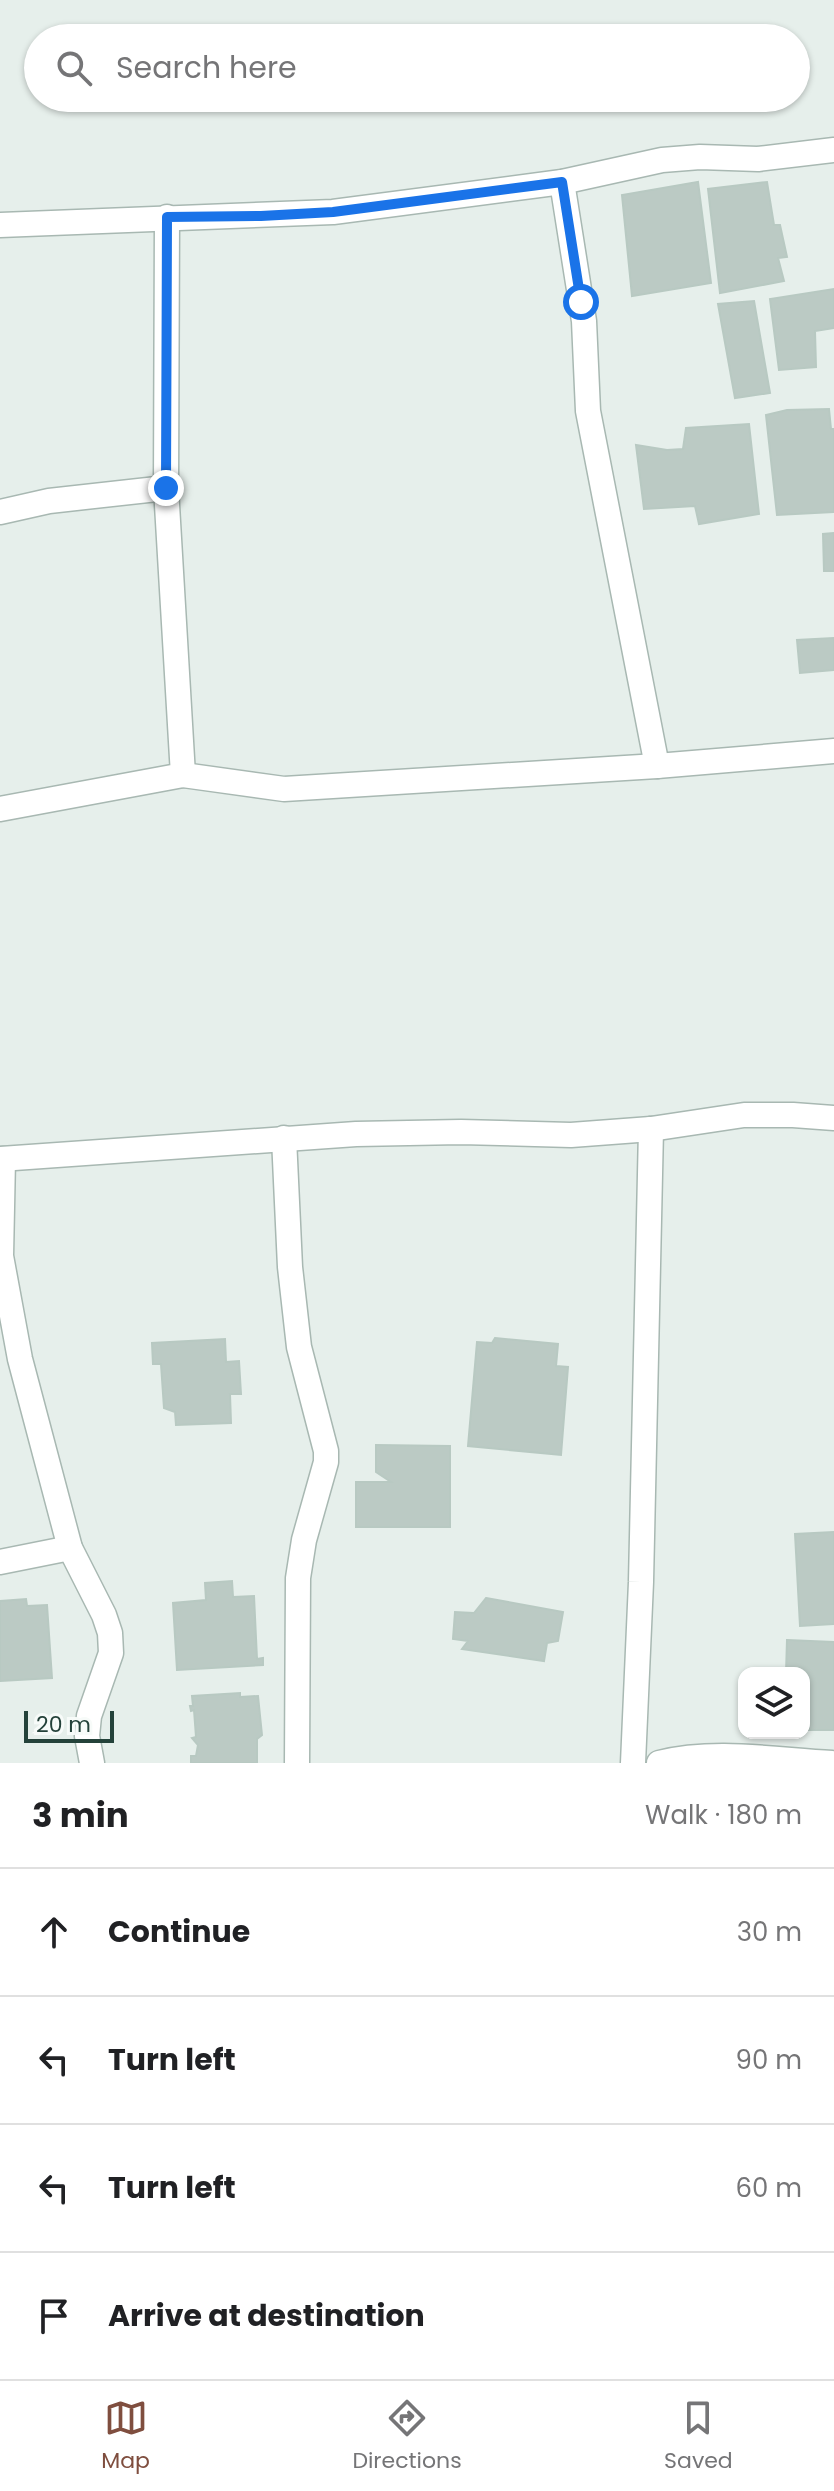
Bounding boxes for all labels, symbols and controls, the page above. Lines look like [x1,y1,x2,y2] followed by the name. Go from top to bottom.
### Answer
[24,24,810,112] search box
[52,46,96,90] icon: search
[116,46,297,89] text: Search here
[563,284,599,320] route start
[148,470,184,506] route end
[738,1667,810,1739] map controls
[738,1667,810,1739] button: layers
[24,1707,114,1743] scale bar
[36,1709,91,1740] text: 20 m
[32,1791,129,1839] text: 3 min
[645,1797,802,1833] text: Walk · 180 m
[32,1910,76,1954] icon: ahead
[108,1910,250,1953] text: Continue
[737,1914,802,1950] text: 30 m
[32,2038,76,2082] icon: left
[108,2038,236,2081] text: Turn left
[736,2042,802,2078] text: 90 m
[32,2166,76,2210] icon: left
[108,2166,236,2209] text: Turn left
[735,2170,802,2206] text: 60 m
[32,2294,76,2338] icon: arrive
[108,2294,425,2337] text: Arrive at destination
[101,2396,150,2477] tab: Map
[352,2396,462,2477] tab: Directions
[664,2396,733,2477] tab: Saved

